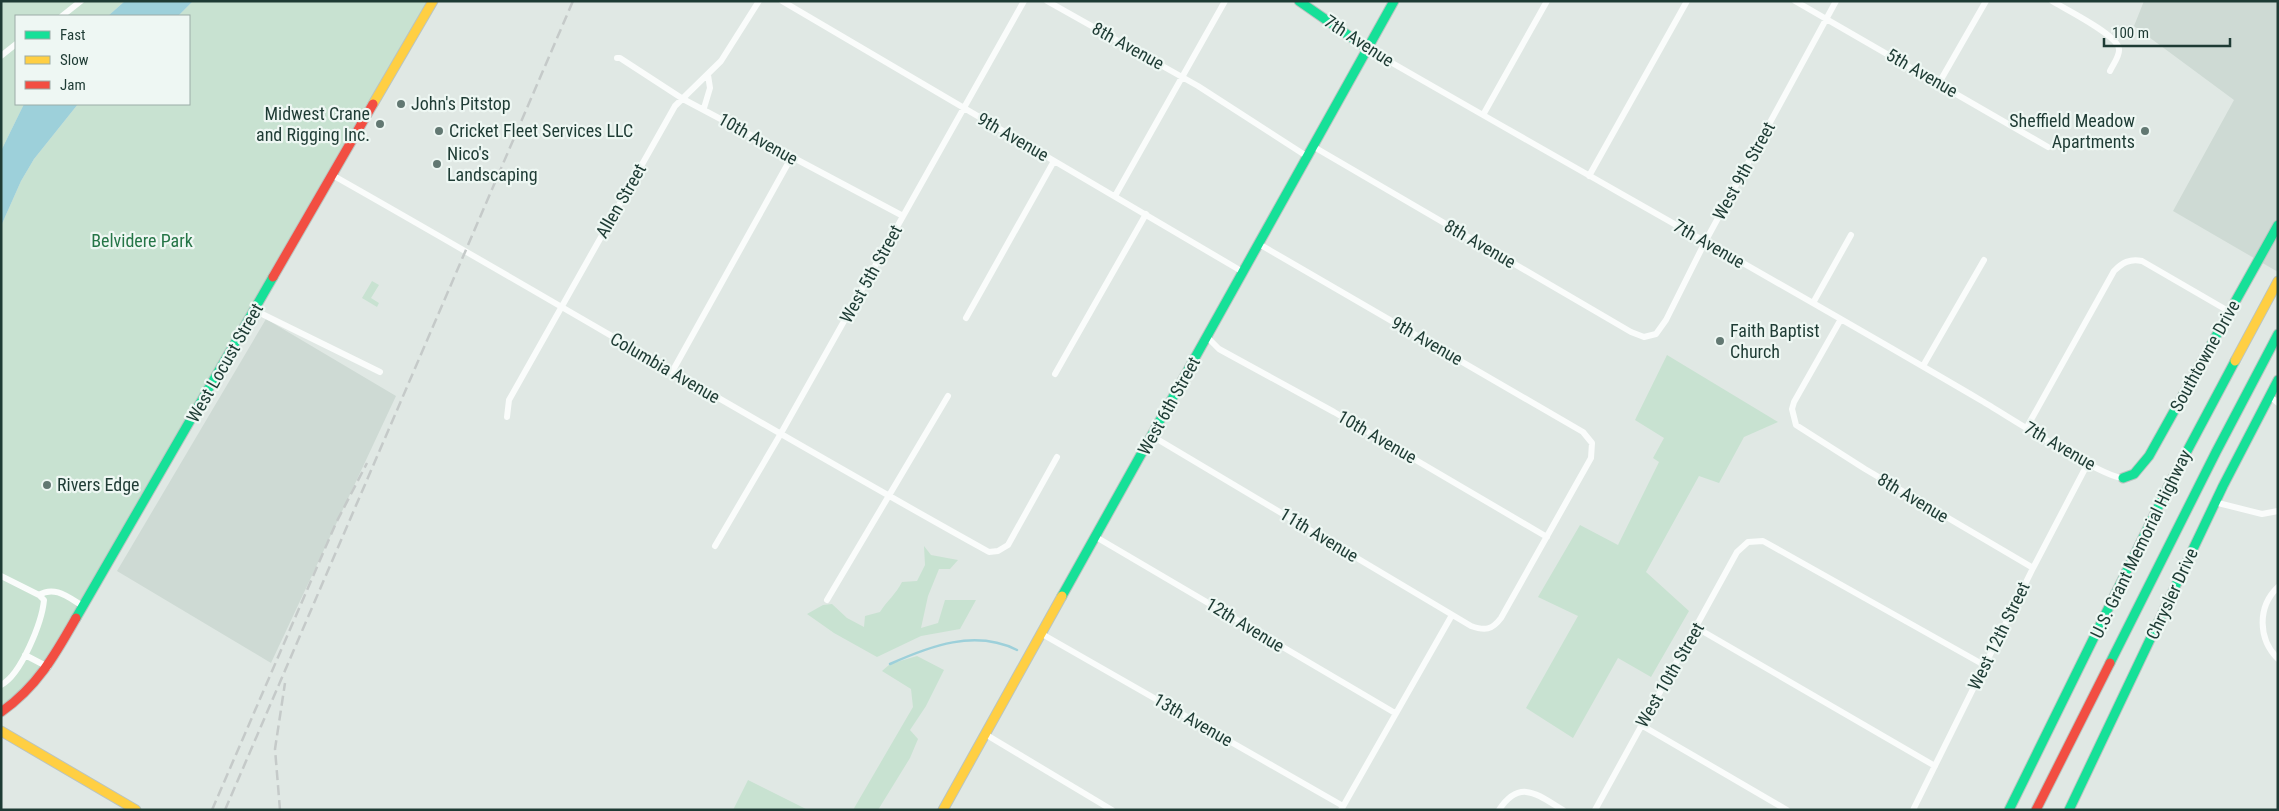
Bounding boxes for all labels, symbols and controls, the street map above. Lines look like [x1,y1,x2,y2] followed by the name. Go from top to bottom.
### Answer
[1320,10,1398,71] street label: 7th Avenue
[15,15,190,105] legend
[2104,15,2230,47] scale bar
[1089,17,1168,74] street label: 8th Avenue
[2112,24,2149,42] text: 100 m
[60,26,85,44] text: Fast
[1883,44,1962,101] street label: 5th Avenue
[60,51,89,69] text: Slow
[60,76,86,94] text: Jam
[411,93,511,114] place label: John's Pitstop
[395,98,407,110] marker: John's Pitstop
[256,103,370,145] place label: Midwest Crane and Rigging Inc.
[715,108,802,169] street label: 10th Avenue
[974,108,1053,165] street label: 9th Avenue
[2009,110,2135,152] place label: Sheffield Meadow Apartments
[374,118,386,130] marker: Midwest Crane and Rigging Inc.
[1708,118,1779,223] street label: West 9th Street
[449,120,633,141] place label: Cricket Fleet Services LLC
[433,125,445,137] marker: Cricket Fleet Services LLC
[2139,125,2151,137] marker: Sheffield Meadow Apartments
[447,143,538,185] place label: Nico's Landscaping
[431,158,443,170] marker: Nico's Landscaping
[591,160,650,242] street label: Allen Street
[1441,215,1520,272] street label: 8th Avenue
[1670,215,1749,272] street label: 7th Avenue
[835,221,906,326] street label: West 5th Street
[91,230,193,251] park label: Belvidere Park
[2165,296,2244,415] street label: Southtowne Drive
[182,299,267,426] street label: West Locust Street
[1388,312,1467,369] street label: 9th Avenue
[1730,320,1820,362] place label: Faith Baptist Church
[607,328,724,407] street label: Columbia Avenue
[1714,335,1726,347] marker: Faith Baptist Church
[1133,353,1204,458] street label: West 6th Street
[1334,406,1420,468] street label: 10th Avenue
[2021,417,2100,474] street label: 7th Avenue
[2086,446,2196,642] street label: U.S. Grant Memorial Highway
[1874,468,1952,527] street label: 8th Avenue
[57,474,140,495] place label: Rivers Edge
[41,479,53,491] marker: Rivers Edge
[1276,503,1362,566] street label: 11th Avenue
[2141,545,2202,643] street label: Chrysler Drive
[1963,578,2034,693] street label: West 12th Street
[1202,593,1288,656] street label: 12th Avenue
[1631,619,1708,731] street label: West 10th Street
[1150,689,1236,751] street label: 13th Avenue

